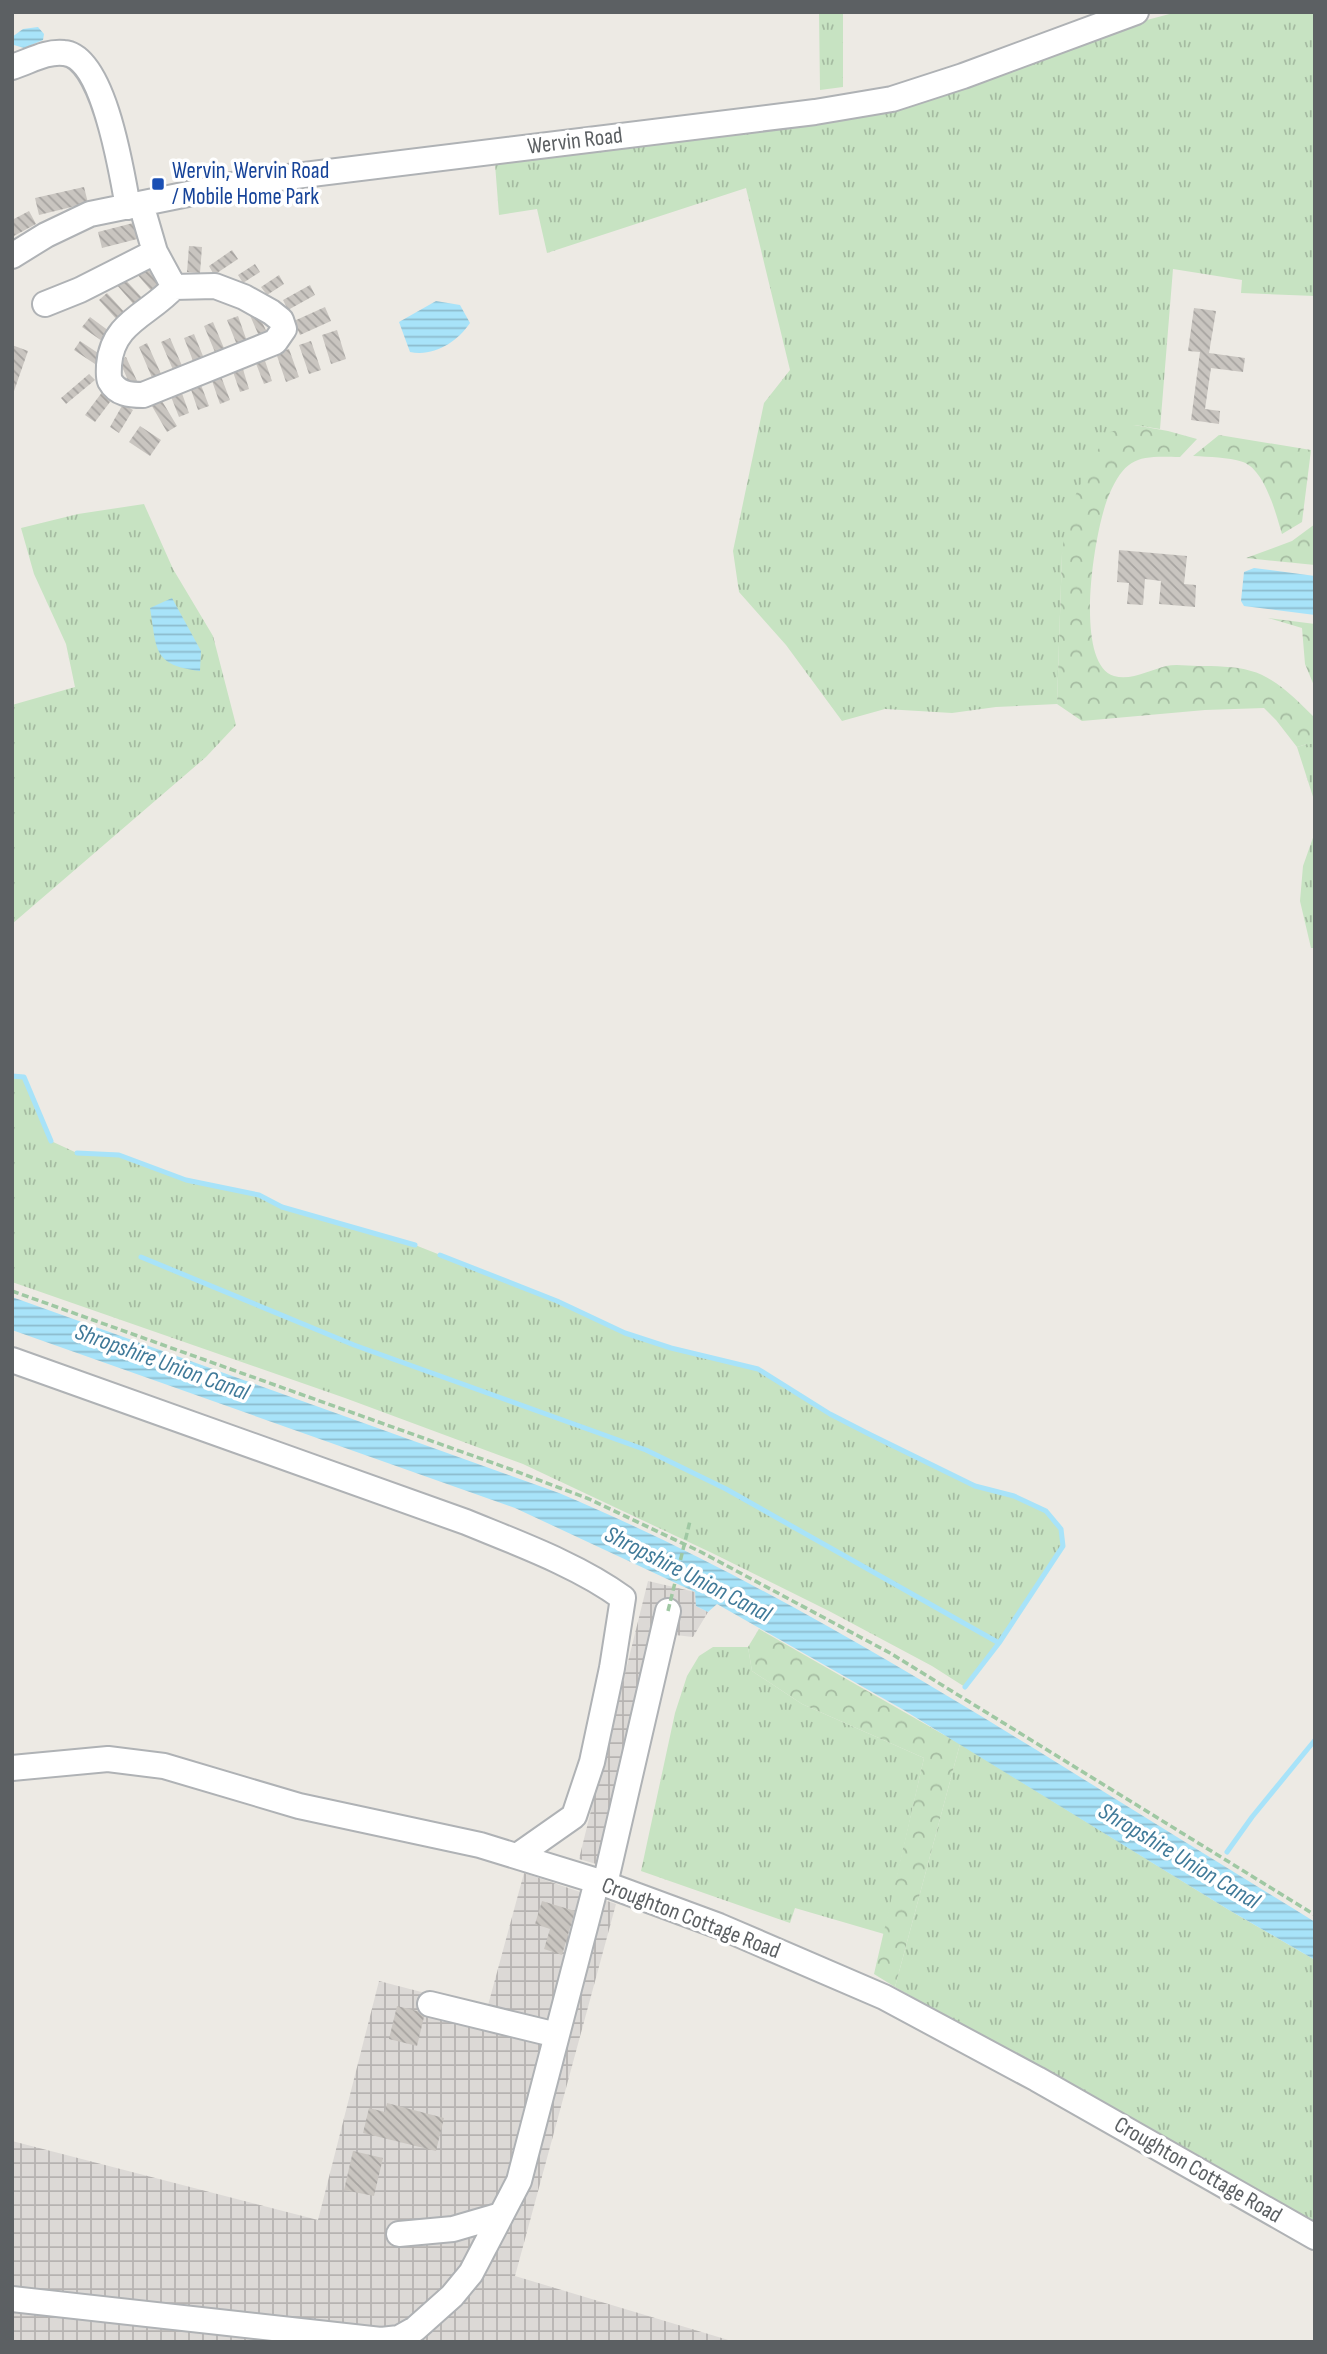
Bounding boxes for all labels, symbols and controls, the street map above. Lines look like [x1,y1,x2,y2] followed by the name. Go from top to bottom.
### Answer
[526,121,624,161] street label: Wervin Road
[172,157,329,211] place label: Wervin, Wervin Road / Mobile Home Park
[150,176,166,192] marker: Wervin, Wervin Road / Mobile Home Park
[71,1317,254,1407] water label: Shropshire Union Canal
[600,1520,777,1629] water label: Shropshire Union Canal
[1093,1796,1265,1916] water label: Shropshire Union Canal
[598,1871,784,1965] street label: Croughton Cottage Road
[1109,2111,1287,2229] street label: Croughton Cottage Road

